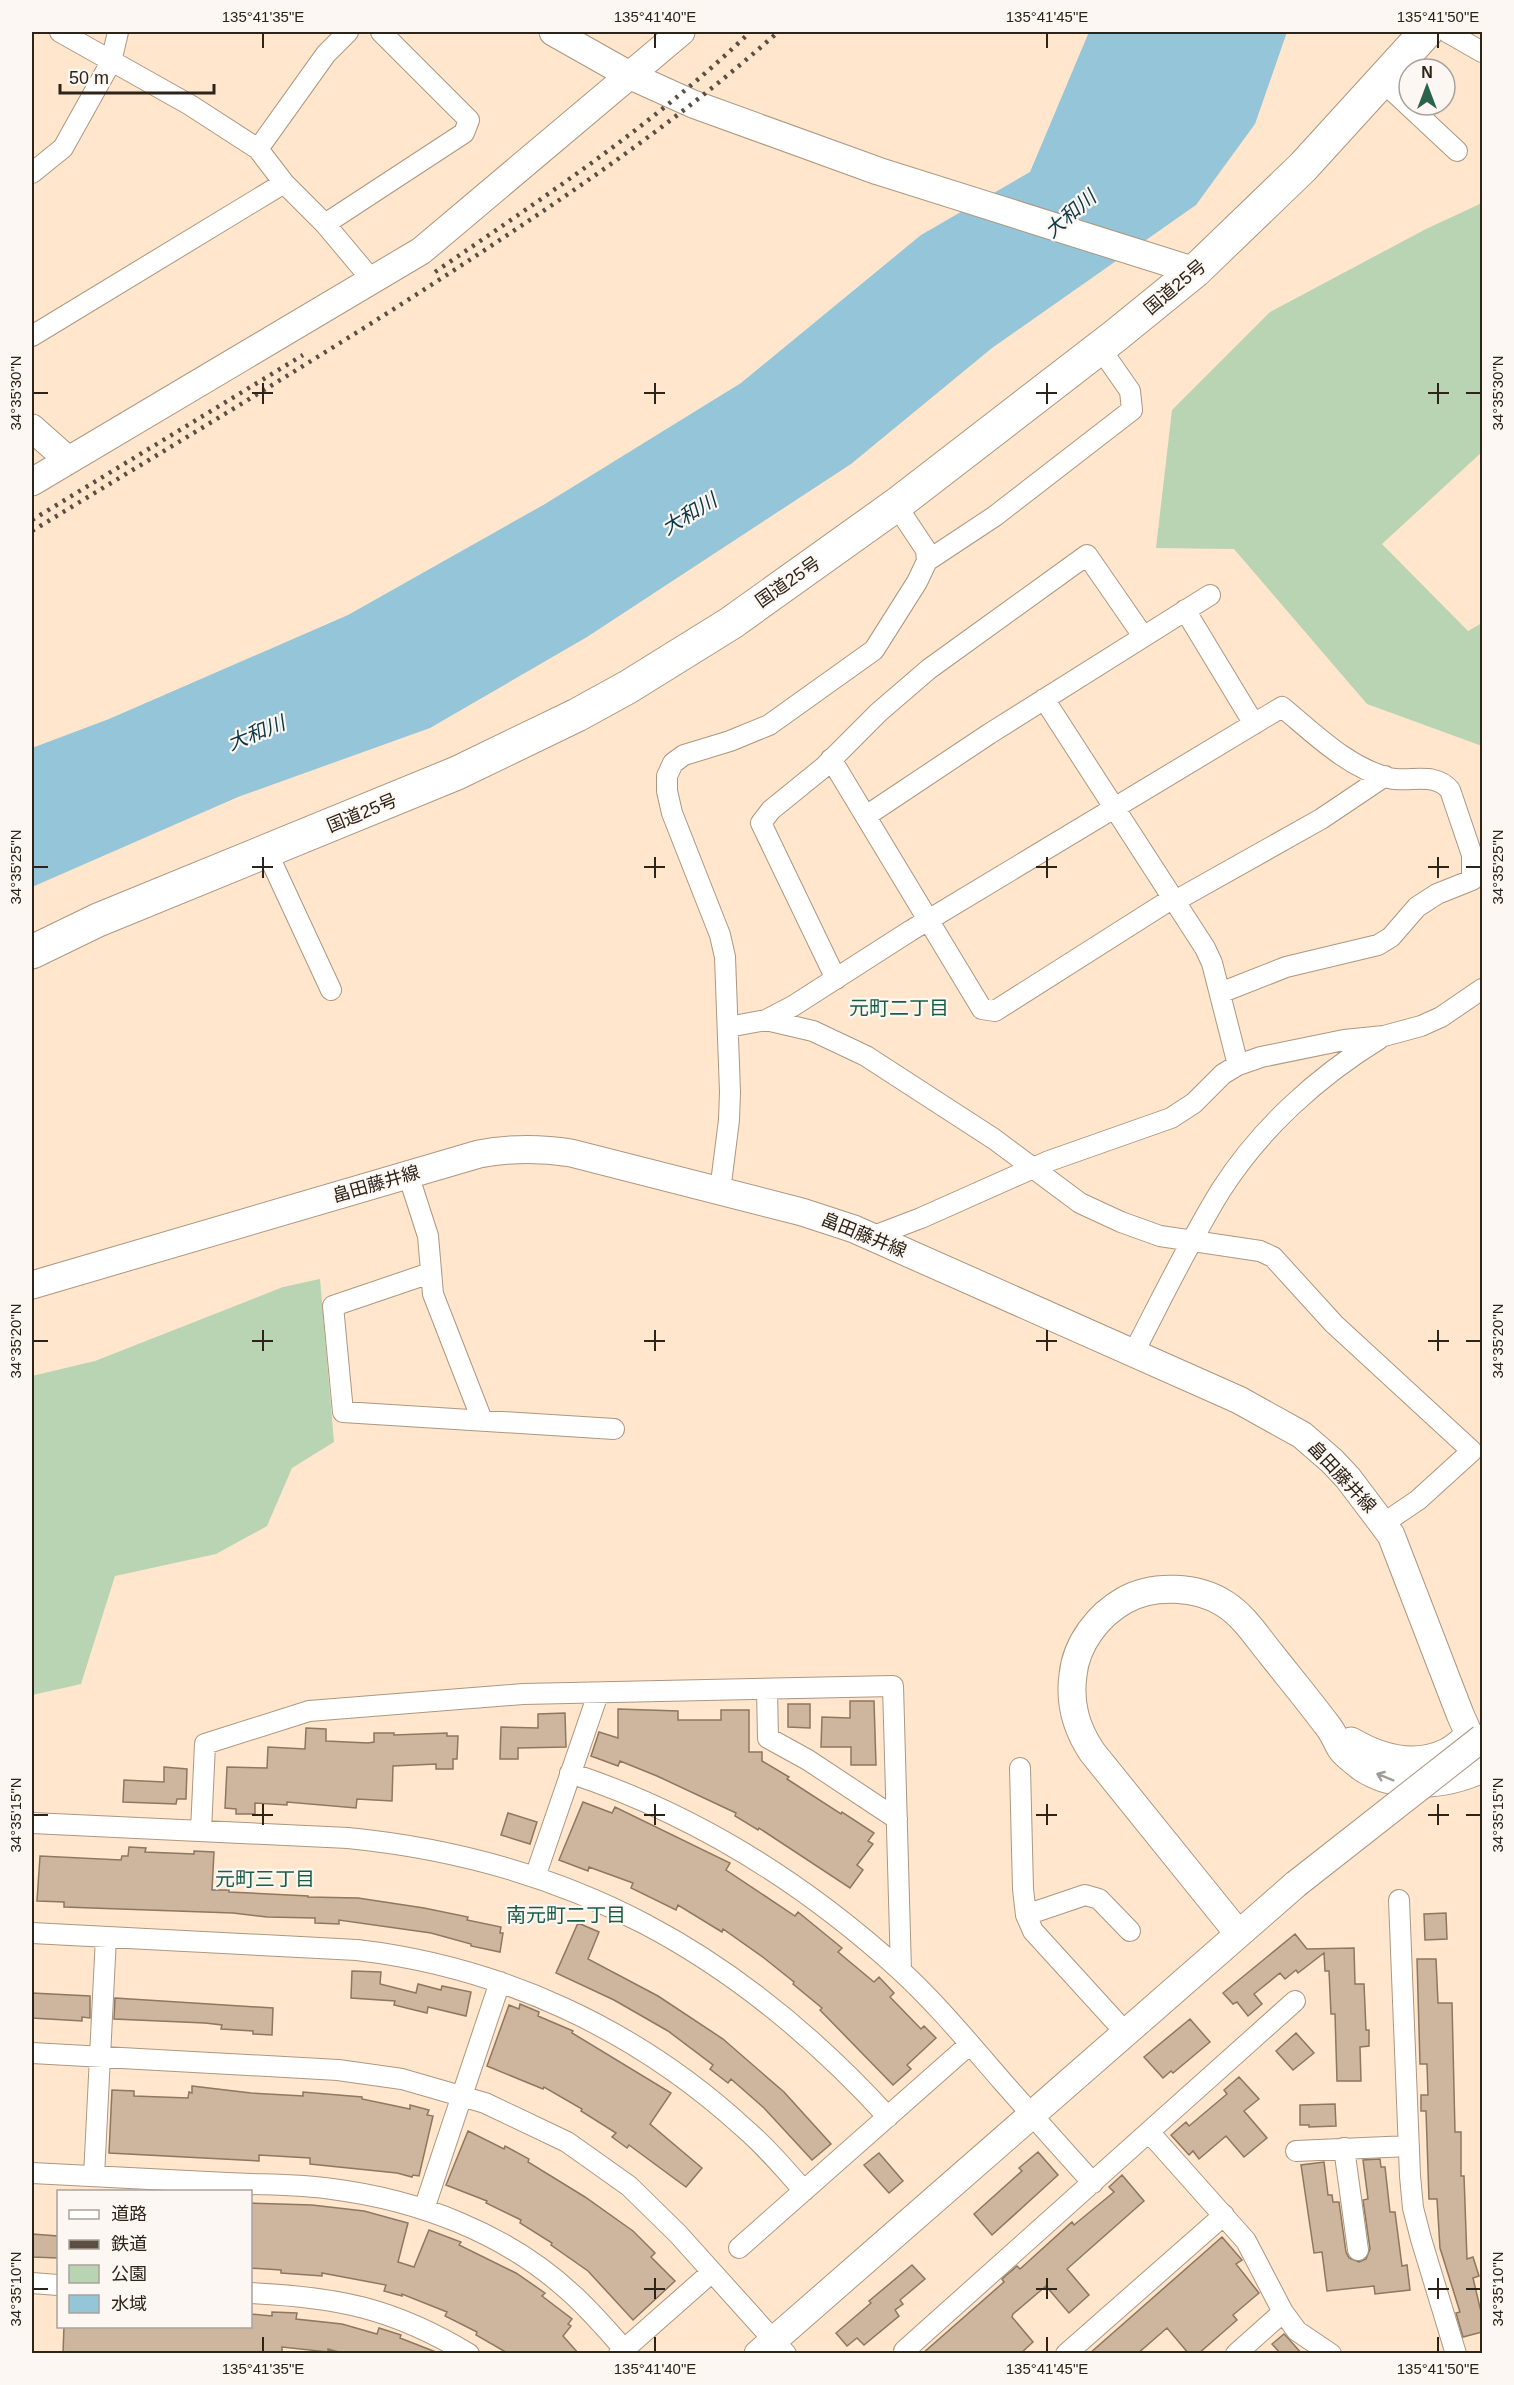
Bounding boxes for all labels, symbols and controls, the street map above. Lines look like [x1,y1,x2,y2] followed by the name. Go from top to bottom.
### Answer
[222,8,304,25] text: 135°41'35"E
[614,8,696,25] text: 135°41'40"E
[1006,8,1088,25] text: 135°41'45"E
[1397,8,1479,25] text: 135°41'50"E
[60,57,214,95] scale bar
[1397,57,1457,117] north arrow
[1421,64,1433,81] text: N
[69,68,109,88] text: 50 m
[1040,185,1101,242] water label: 大和川
[1140,256,1210,318] street label: 国道25号
[7,355,24,431] text: 34°35'30"N
[1489,355,1506,431] text: 34°35'30"N
[658,488,722,539] water label: 大和川
[752,553,824,611] street label: 国道25号
[224,711,290,754] water label: 大和川
[324,790,400,836] street label: 国道25号
[7,829,24,905] text: 34°35'25"N
[1489,829,1506,905] text: 34°35'25"N
[849,997,949,1019] district label: 元町二丁目
[330,1162,422,1206] street label: 畠田藤井線
[819,1209,909,1261] street label: 畠田藤井線
[7,1303,24,1379] text: 34°35'20"N
[1489,1303,1506,1379] text: 34°35'20"N
[1304,1437,1380,1517] street label: 畠田藤井線
[1376,1771,1395,1782] one-way arrow
[7,1777,24,1853] text: 34°35'15"N
[1489,1777,1506,1853] text: 34°35'15"N
[215,1868,315,1890] district label: 元町三丁目
[506,1904,626,1926] district label: 南元町二丁目
[57,2190,252,2328] legend
[111,2204,147,2224] text: 道路
[111,2234,147,2254] text: 鉄道
[7,2251,24,2327] text: 34°35'10"N
[1489,2251,1506,2327] text: 34°35'10"N
[111,2264,147,2284] text: 公園
[111,2294,147,2314] text: 水域
[222,2360,304,2377] text: 135°41'35"E
[614,2360,696,2377] text: 135°41'40"E
[1006,2360,1088,2377] text: 135°41'45"E
[1397,2360,1479,2377] text: 135°41'50"E

